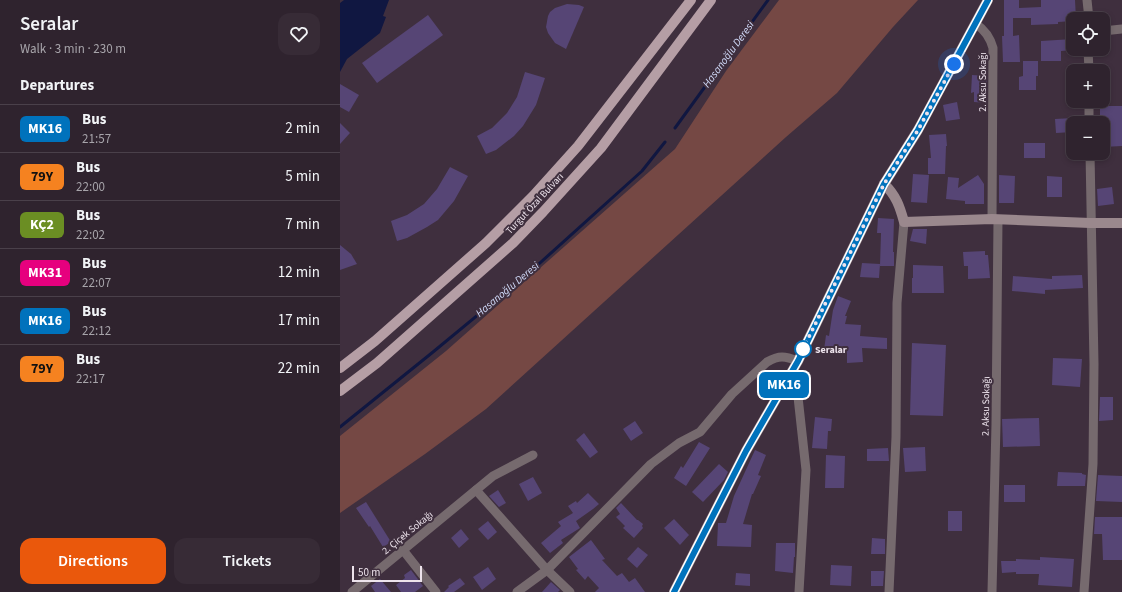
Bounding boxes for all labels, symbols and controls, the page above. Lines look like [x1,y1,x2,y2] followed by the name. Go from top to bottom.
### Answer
[20,11,78,38] text: Seralar
[1066,12,1110,160] map controls
[1066,12,1110,56] button: locate
[278,13,320,55] button: heart
[699,18,758,91] water label: Hasanoğlu Deresi
[20,40,126,58] text: Walk · 3 min · 230 m
[976,52,990,112] street label: 2. Aksu Sokağı
[944,54,964,74] your location
[1066,64,1110,108] button: +
[20,75,94,96] text: Departures
[82,109,106,130] text: Bus
[1066,116,1110,160] button: −
[285,118,320,139] text: 2 min
[28,119,62,139] text: MK16
[82,130,111,148] text: 21:57
[76,157,100,178] text: Bus
[285,166,320,187] text: 5 min
[31,167,53,187] text: 79Y
[503,170,567,237] street label: Turgut Özal Bulvarı
[76,178,105,196] text: 22:00
[76,205,100,226] text: Bus
[285,214,320,235] text: 7 min
[30,215,54,235] text: KÇ2
[76,226,105,244] text: 22:02
[82,253,106,274] text: Bus
[472,258,543,320] water label: Hasanoğlu Deresi
[278,262,320,283] text: 12 min
[28,263,62,283] text: MK31
[82,274,111,292] text: 22:07
[82,301,106,322] text: Bus
[278,310,320,331] text: 17 min
[28,311,62,331] text: MK16
[82,322,111,340] text: 22:12
[794,340,812,358] marker: Seralar
[815,343,847,357] place label: Seralar
[76,349,100,370] text: Bus
[278,358,320,379] text: 22 min
[31,359,53,379] text: 79Y
[76,370,105,388] text: 22:17
[756,372,812,398] line badge: MK16
[767,375,801,395] text: MK16
[978,376,994,436] street label: 2. Aksu Sokağı
[379,508,436,558] street label: 2. Çiçek Sokağı
[20,538,166,584] button: Directions
[174,538,320,584] button: Tickets
[352,564,422,583] scale bar
[358,565,380,580] text: 50 m

